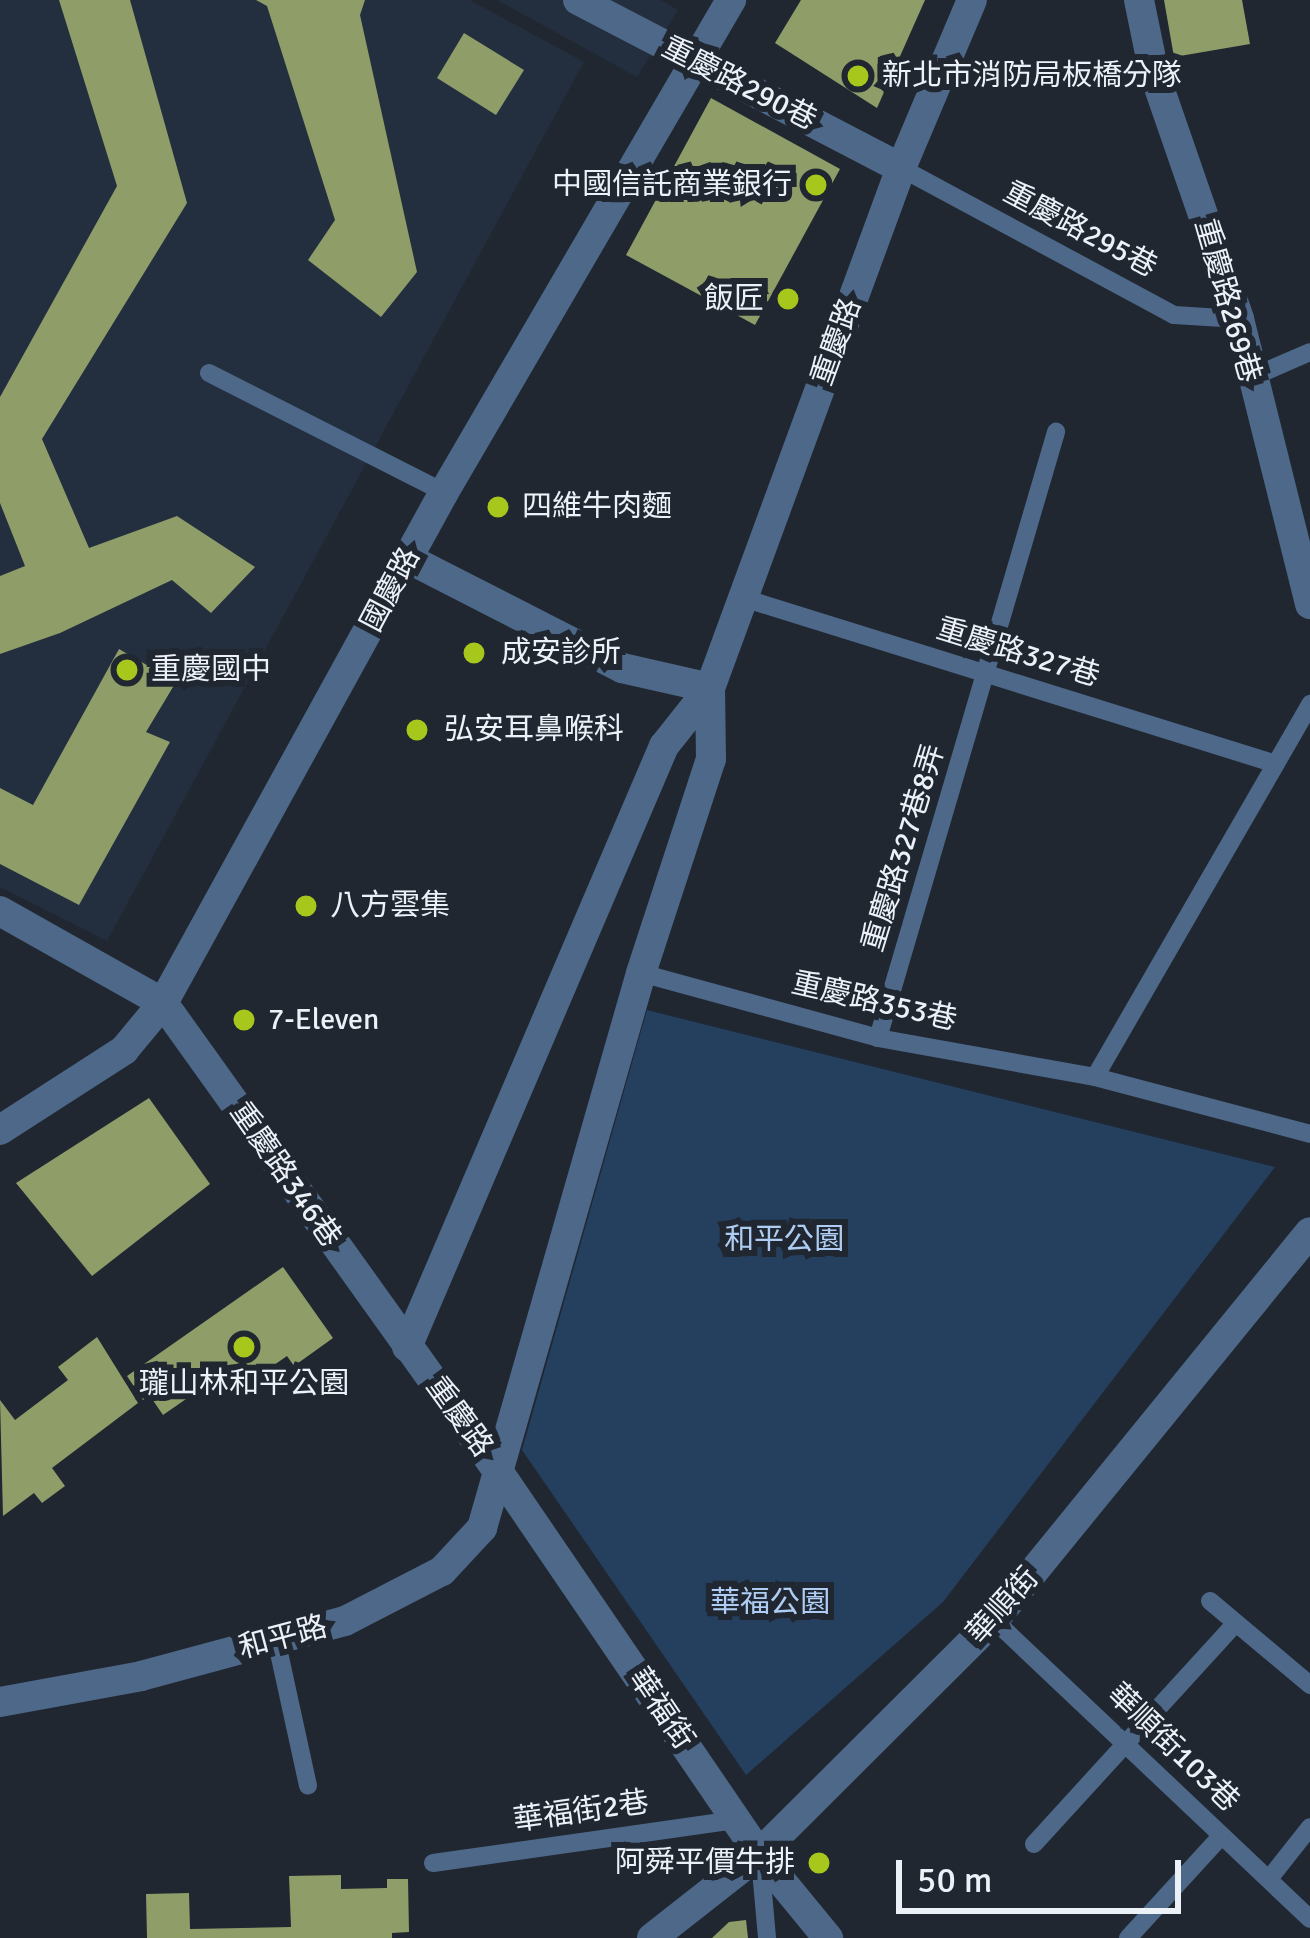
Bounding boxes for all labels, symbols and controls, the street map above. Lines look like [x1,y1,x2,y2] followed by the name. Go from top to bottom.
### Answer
[656,30,822,138] street label: 重慶路290巷
[882,58,1182,94] place label: 新北市消防局板橋分隊
[845,63,871,89] marker: 新北市消防局板橋分隊
[552,167,792,203] place label: 中國信託商業銀行
[803,172,829,198] marker: 中國信託商業銀行
[997,175,1163,285] street label: 重慶路295巷
[1186,215,1268,387] street label: 重慶路269巷
[704,281,764,317] place label: 飯匠
[775,286,801,312] marker: 飯匠
[805,294,869,390] street label: 重慶路
[522,489,672,525] place label: 四維牛肉麵
[485,494,511,520] marker: 四維牛肉麵
[354,542,428,638] street label: 國慶路
[932,611,1104,695] street label: 重慶路327巷
[501,635,621,671] place label: 成安診所
[458,637,490,669] marker: 成安診所
[151,652,271,688] place label: 重慶國中
[114,657,140,683] marker: 重慶國中
[444,712,624,748] place label: 弘安耳鼻喉科
[401,714,433,746] marker: 弘安耳鼻喉科
[855,740,953,956] street label: 重慶路327巷8弄
[330,888,450,924] place label: 八方雲集
[293,893,319,919] marker: 八方雲集
[788,965,960,1039] street label: 重慶路353巷
[268,1002,379,1038] place label: 7-Eleven
[231,1007,257,1033] marker: 7-Eleven
[222,1096,348,1254] street label: 重慶路346巷
[724,1222,844,1258] park label: 和平公園
[231,1334,257,1360] marker: 瓏山林和平公園
[139,1366,349,1402] place label: 瓏山林和平公園
[418,1370,500,1464] street label: 重慶路
[960,1561,1046,1651] street label: 華順街
[710,1585,830,1621] park label: 華福公園
[235,1609,331,1667] street label: 和平路
[621,1662,701,1756] street label: 華福街
[1100,1676,1246,1820] street label: 華順街103巷
[511,1785,651,1839] street label: 華福街2巷
[902,1836,1187,1910] scale bar
[615,1845,795,1881] place label: 阿舜平價牛排
[806,1850,832,1876] marker: 阿舜平價牛排
[917,1858,993,1903] text: 50 m

